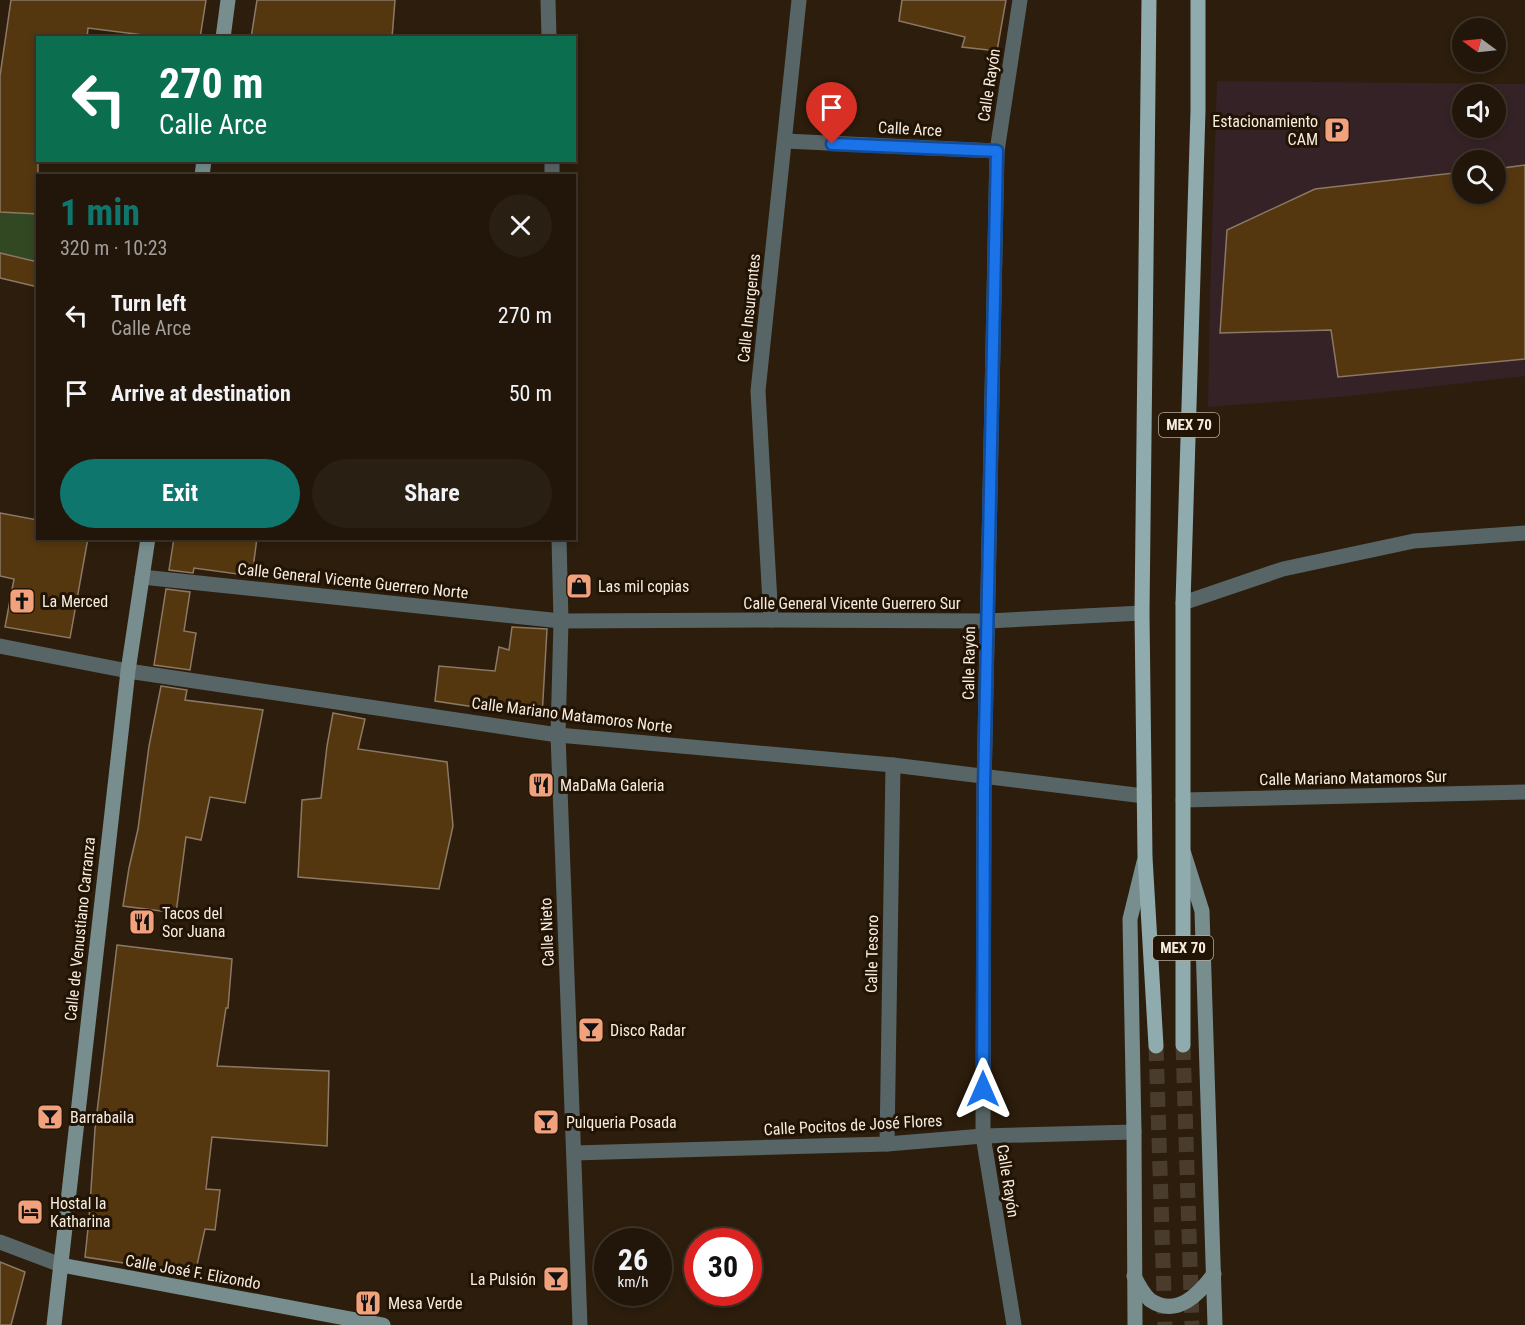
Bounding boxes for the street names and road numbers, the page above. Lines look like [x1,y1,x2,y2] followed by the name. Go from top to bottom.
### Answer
[974,47,1004,123] street label: Calle Rayón
[877,118,943,140] street label: Calle Arce
[734,253,764,363] street label: Calle Insurgentes
[1159,413,1219,437] road number: MEX 70
[237,559,469,603] street label: Calle General Vicente Guerrero Norte
[743,594,961,613] street label: Calle General Vicente Guerrero Sur
[959,626,979,700] street label: Calle Rayón
[471,693,673,737] street label: Calle Mariano Matamoros Norte
[1259,767,1447,789] street label: Calle Mariano Matamoros Sur
[61,836,99,1022] street label: Calle de Venustiano Carranza
[536,897,558,967] street label: Calle Nieto
[862,915,882,993] street label: Calle Tesoro
[1153,936,1213,960] road number: MEX 70
[763,1111,943,1139] street label: Calle Pocitos de José Flores
[993,1143,1023,1219] street label: Calle Rayón
[124,1251,262,1293] street label: Calle José F. Elizondo

